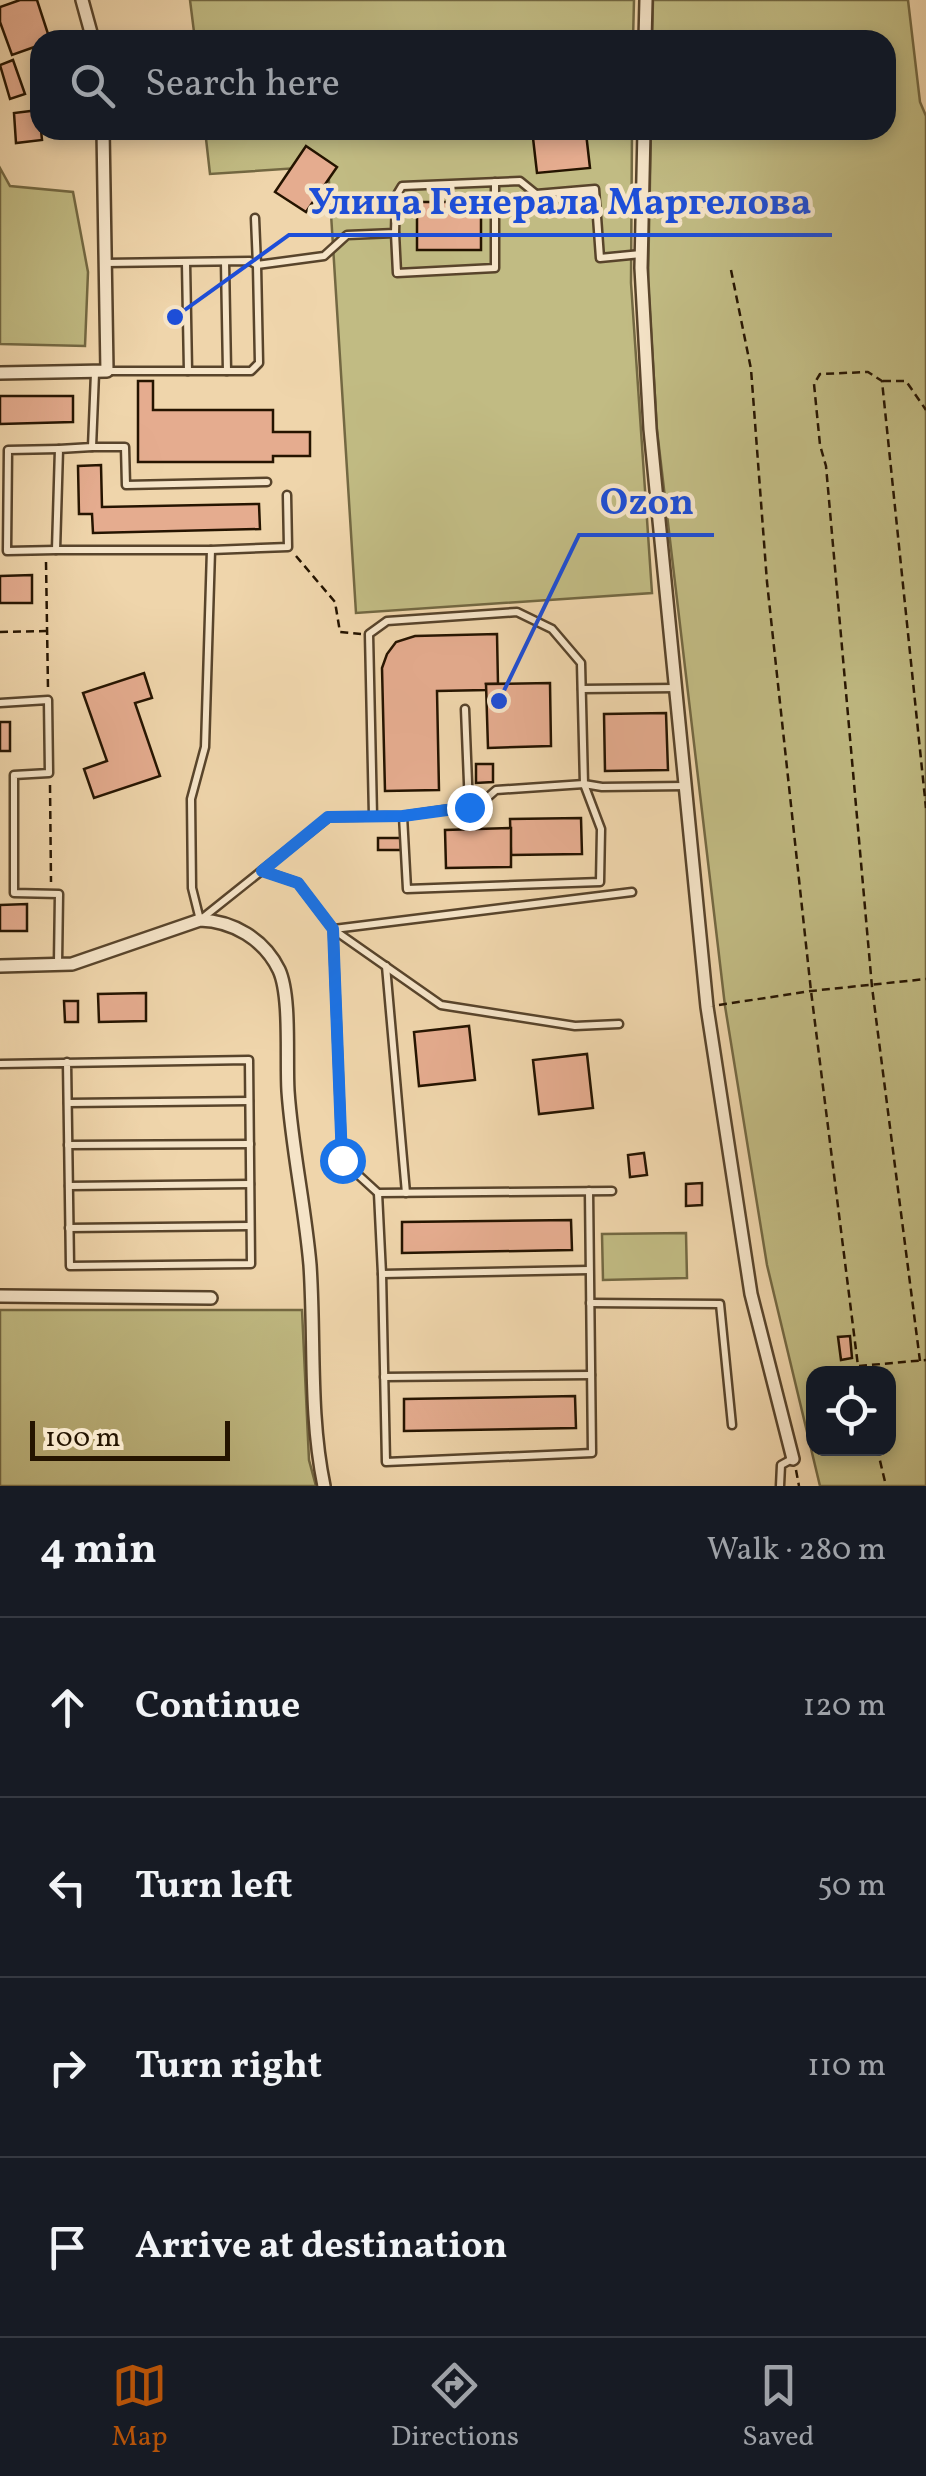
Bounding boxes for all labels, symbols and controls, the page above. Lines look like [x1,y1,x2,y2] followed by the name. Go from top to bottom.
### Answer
[30,30,896,140] search box
[65,58,120,113] icon: search
[145,59,340,112] text: Search here
[289,167,832,235] callout: Улица Генерала Маргелова
[308,178,812,231] text: Улица Генерала Маргелова
[579,467,714,535] callout: Ozon
[600,478,694,531] text: Ozon
[447,785,493,831] route end
[320,1138,366,1184] route start
[806,1366,896,1456] map controls
[806,1366,896,1456] button: locate
[30,1416,230,1460] scale bar
[45,1419,120,1458] text: 100 m
[40,1522,157,1581] text: 4 min
[707,1529,886,1573] text: Walk · 280 m
[40,1680,95,1735] icon: ahead
[135,1681,300,1734] text: Continue
[803,1685,886,1729] text: 120 m
[40,1860,95,1915] icon: left
[135,1861,292,1914] text: Turn left
[817,1865,886,1909] text: 50 m
[40,2040,95,2095] icon: right
[135,2041,322,2094] text: Turn right
[807,2045,886,2089] text: 110 m
[40,2220,95,2275] icon: arrive
[135,2221,508,2274] text: Arrive at destination
[112,2358,168,2457] tab: Map
[391,2358,519,2457] tab: Directions
[742,2358,814,2457] tab: Saved

